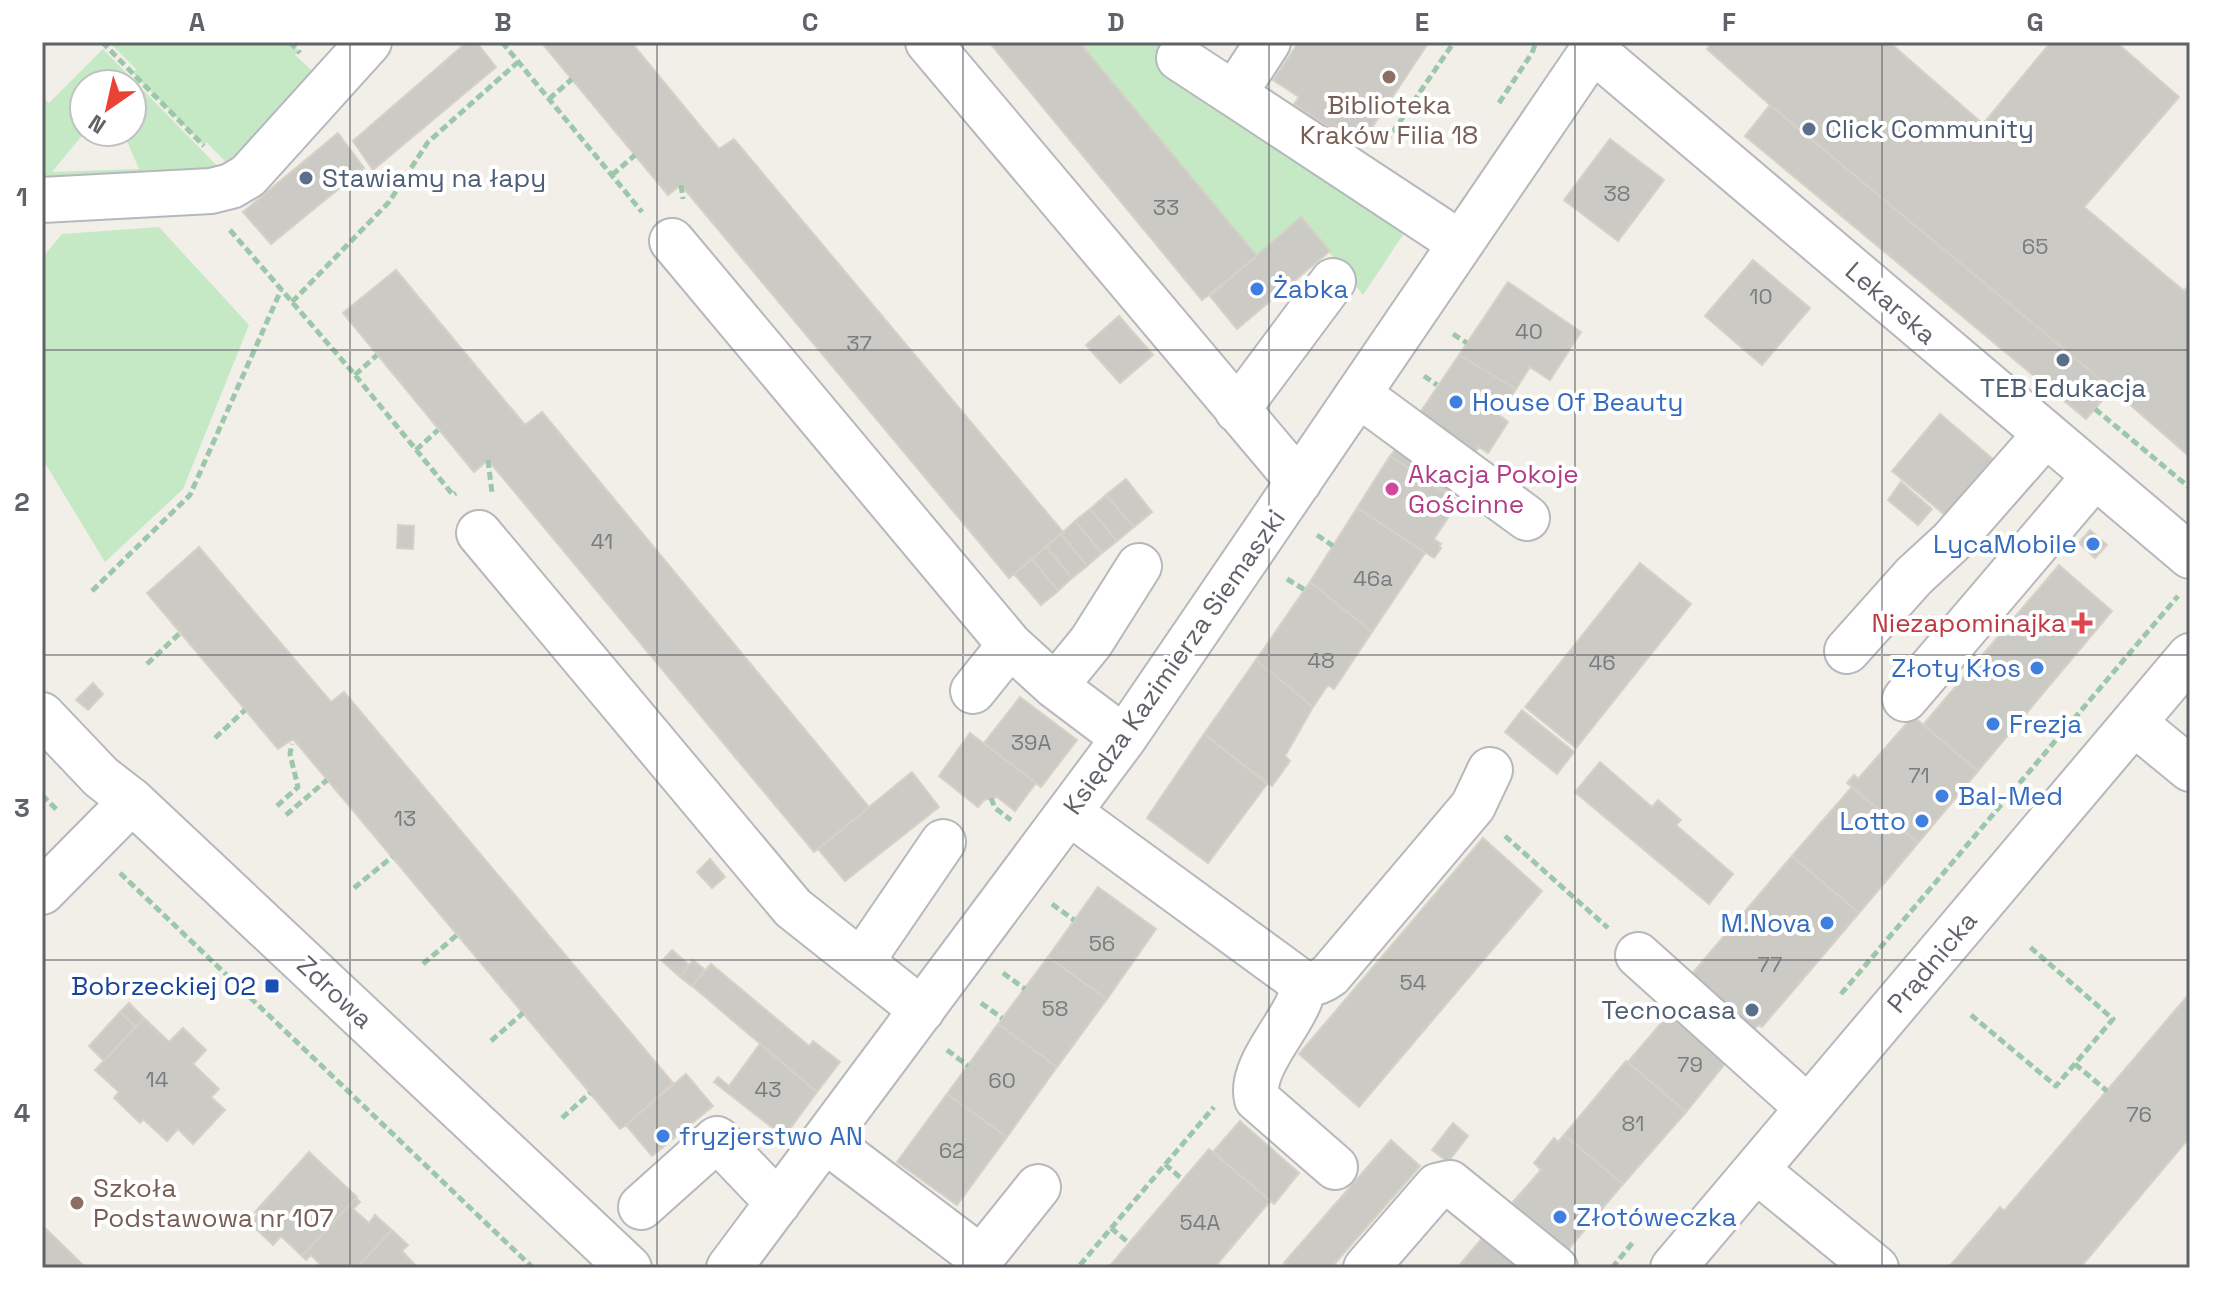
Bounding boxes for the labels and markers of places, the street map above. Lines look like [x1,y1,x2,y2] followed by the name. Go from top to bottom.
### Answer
[1380,68,1398,86] marker: Biblioteka Kraków Filia 18
[1300,88,1478,152] place label: Biblioteka Kraków Filia 18
[1825,112,2034,146] place label: Click Community
[1800,120,1818,138] marker: Click Community
[322,161,546,195] place label: Stawiamy na łapy
[297,169,315,187] marker: Stawiamy na łapy
[1273,272,1348,306] place label: Żabka
[1248,280,1266,298] marker: Żabka
[2054,351,2072,369] marker: TEB Edukacja
[1980,371,2146,405] place label: TEB Edukacja
[1472,385,1683,419] place label: House Of Beauty
[1447,393,1465,411] marker: House Of Beauty
[1408,457,1579,521] place label: Akacja Pokoje Gościnne
[1383,480,1401,498] marker: Akacja Pokoje Gościnne
[1933,527,2077,561] place label: LycaMobile
[2084,535,2102,553] marker: LycaMobile
[1872,606,2066,640] place label: Niezapominajka
[2073,614,2091,632] marker: Niezapominajka
[1891,651,2021,685] place label: Złoty Kłos
[2028,659,2046,677] marker: Złoty Kłos
[2009,707,2082,741] place label: Frezja
[1984,715,2002,733] marker: Frezja
[1958,779,2063,813] place label: Bal-Med
[1933,787,1951,805] marker: Bal-Med
[1839,804,1906,838] place label: Lotto
[1913,812,1931,830] marker: Lotto
[1721,906,1811,940] place label: M.Nova
[1818,914,1836,932] marker: M.Nova
[71,969,256,1003] place label: Bobrzeckiej 02
[263,977,281,995] marker: Bobrzeckiej 02
[1601,993,1736,1027] place label: Tecnocasa
[1743,1001,1761,1019] marker: Tecnocasa
[679,1119,863,1153] place label: fryzjerstwo AN
[654,1127,672,1145] marker: fryzjerstwo AN
[93,1171,334,1235] place label: Szkoła Podstawowa nr 107
[68,1194,86,1212] marker: Szkoła Podstawowa nr 107
[1576,1200,1737,1234] place label: Złotóweczka
[1551,1208,1569,1226] marker: Złotóweczka

